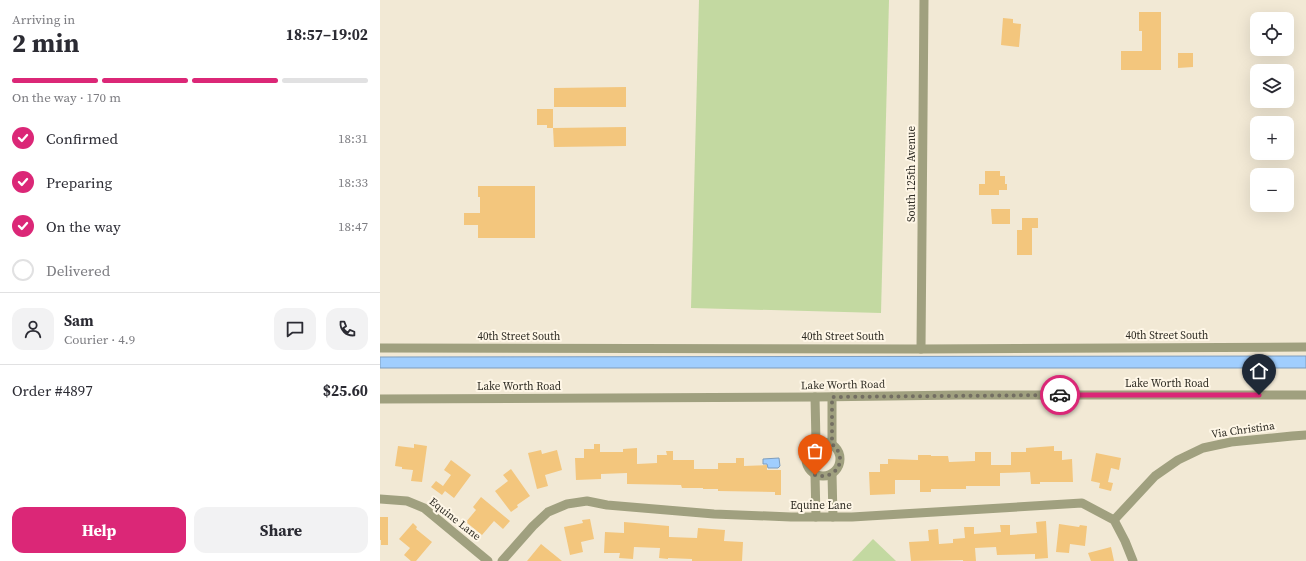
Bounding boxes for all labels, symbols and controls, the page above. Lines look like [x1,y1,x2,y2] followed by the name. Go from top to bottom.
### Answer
[12,11,75,28] text: Arriving in
[1250,12,1294,212] map controls
[1250,12,1294,56] button: locate
[286,24,368,45] text: 18:57–19:02
[12,25,79,61] text: 2 min
[1250,64,1294,108] button: layers
[12,89,121,106] text: On the way · 170 m
[1250,116,1294,160] button: +
[904,126,919,222] street label: South 125th Avenue
[12,127,34,149] icon: check
[46,128,118,149] text: Confirmed
[338,130,368,147] text: 18:31
[1250,168,1294,212] button: −
[12,171,34,193] icon: check
[46,172,112,193] text: Preparing
[338,174,368,191] text: 18:33
[12,215,34,237] icon: check
[46,216,121,237] text: On the way
[338,218,368,235] text: 18:47
[46,260,110,281] text: Delivered
[12,308,54,350] button: person
[274,308,316,350] button: chat
[326,308,368,350] button: phone
[64,310,94,331] text: Sam
[1126,328,1209,343] street label: 40th Street South
[478,329,561,344] street label: 40th Street South
[802,329,885,344] street label: 40th Street South
[64,331,135,348] text: Courier · 4.9
[1242,354,1276,395] pin
[1248,360,1270,382] icon: home
[1040,375,1080,415] courier
[1125,376,1210,391] street label: Lake Worth Road
[801,377,886,393] street label: Lake Worth Road
[477,379,562,394] street label: Lake Worth Road
[12,380,93,401] text: Order #4897
[323,380,368,401] text: $25.60
[1049,384,1071,406] icon: car
[1210,418,1276,442] street label: Via Christina
[798,434,832,475] pin
[804,440,826,462] icon: bag
[426,494,484,544] street label: Equine Lane
[790,498,852,513] street label: Equine Lane
[12,507,186,553] button: Help
[194,507,368,553] button: Share

